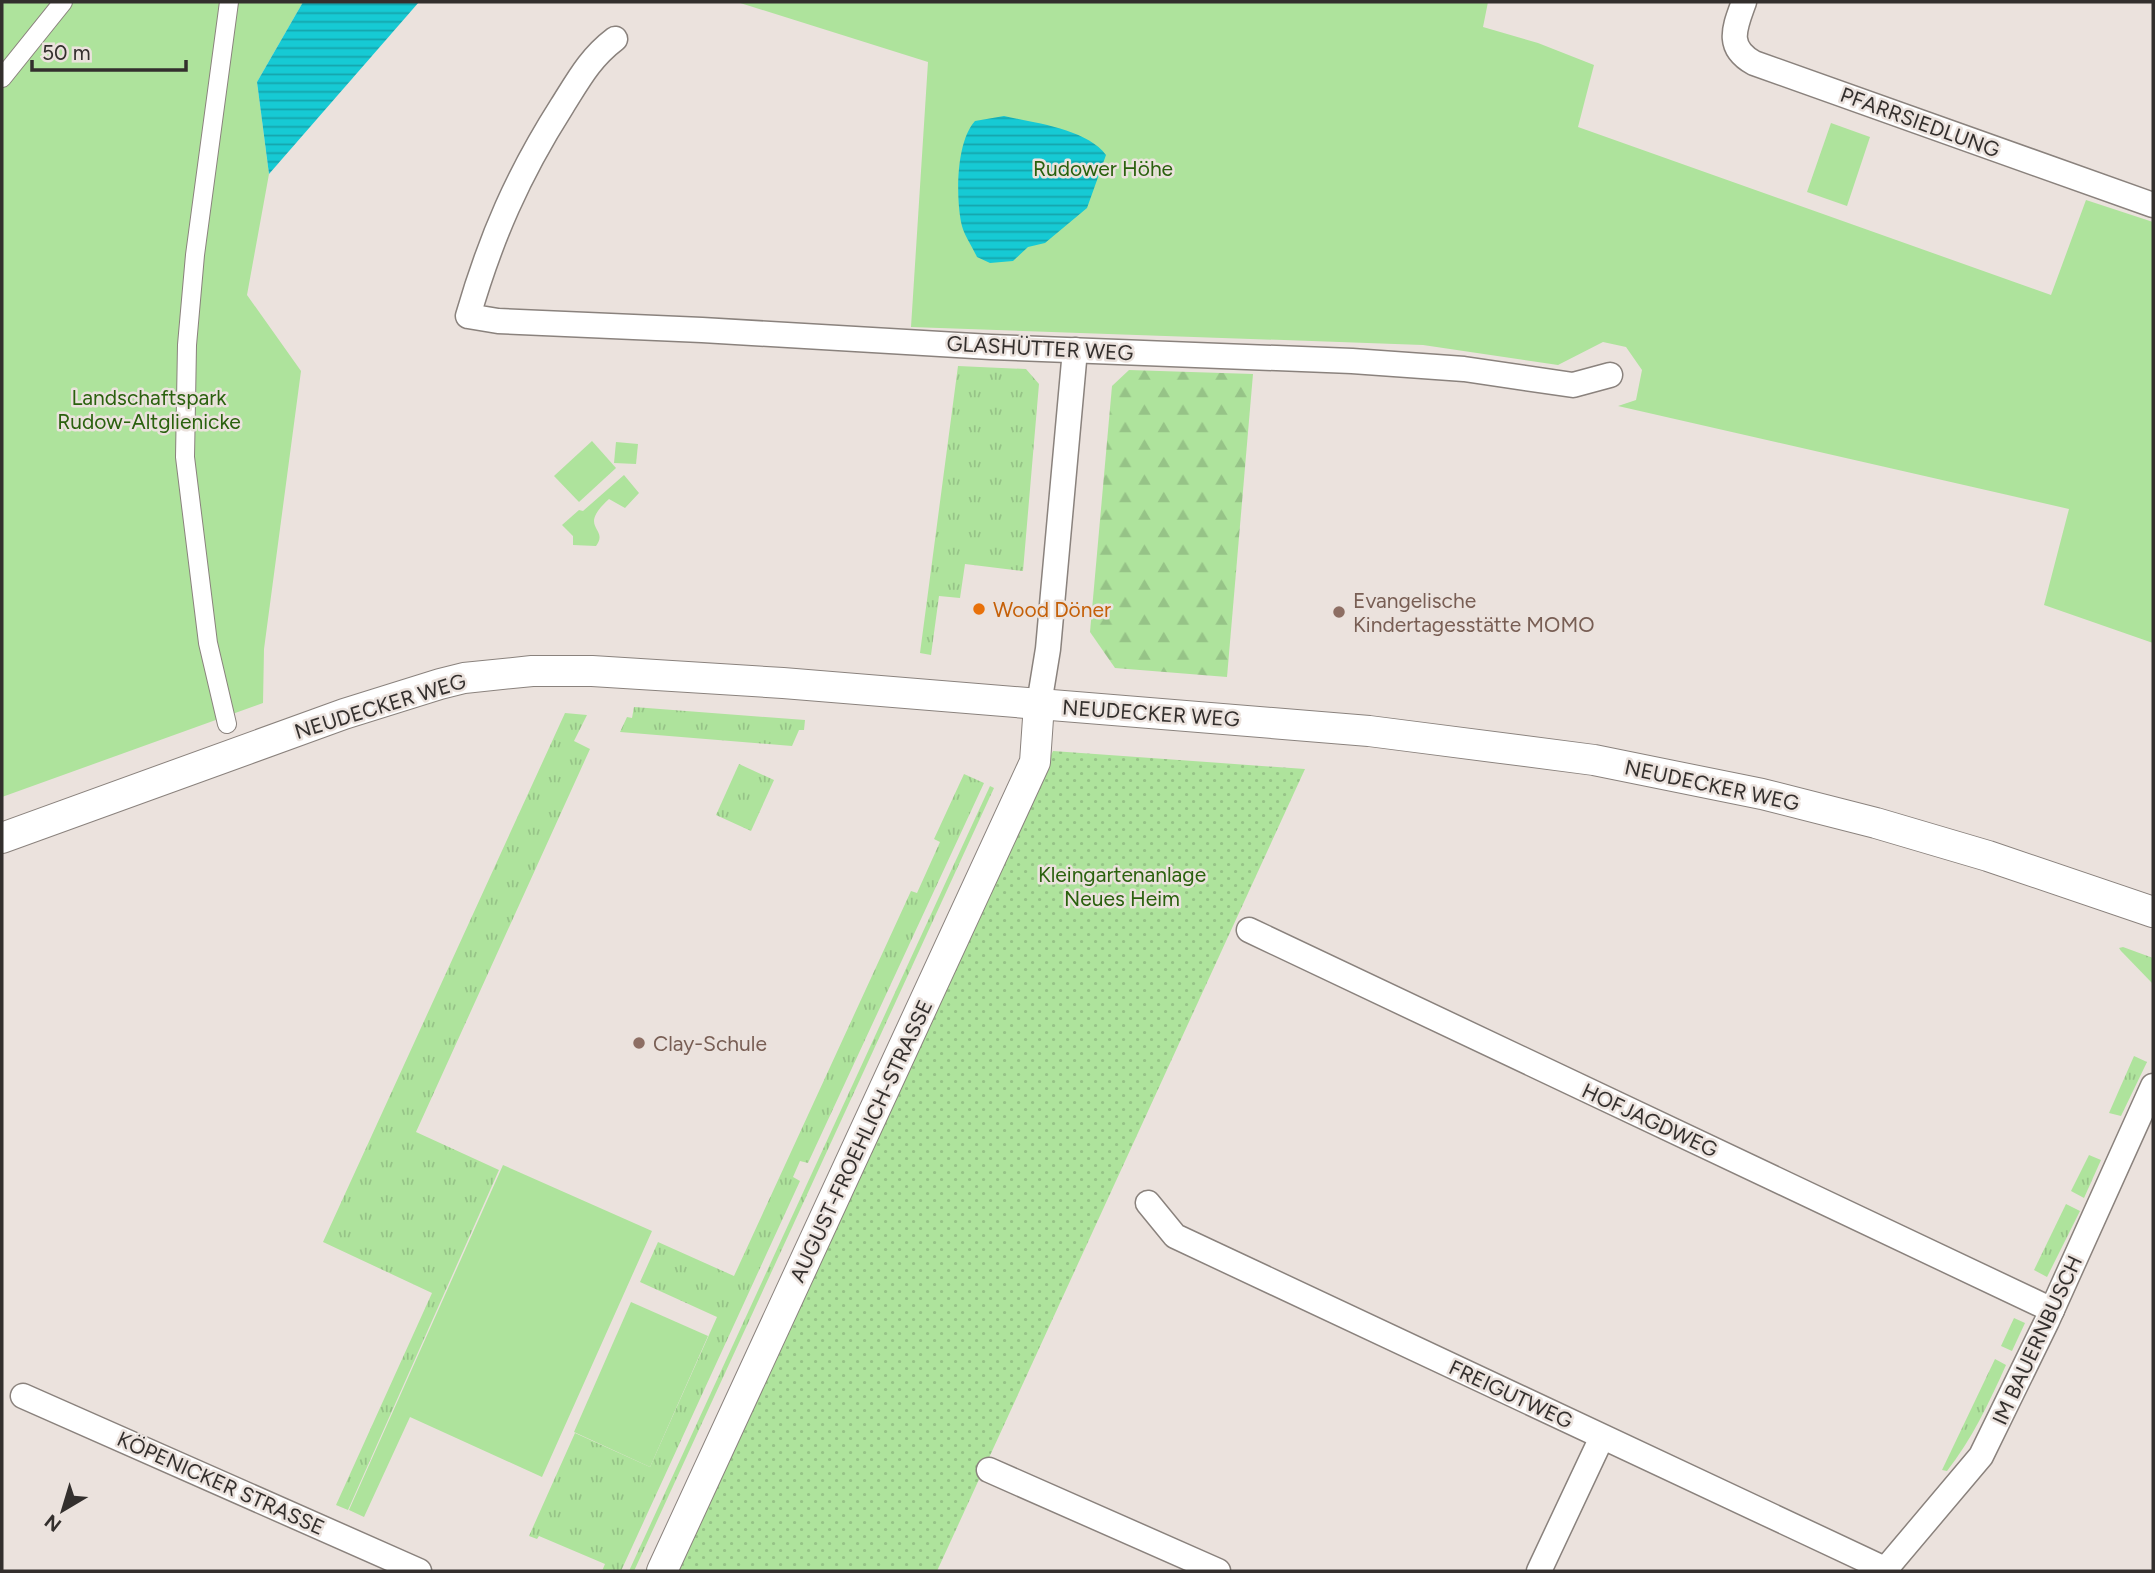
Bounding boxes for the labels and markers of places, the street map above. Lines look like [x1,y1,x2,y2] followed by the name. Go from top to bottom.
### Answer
[1353,588,1594,637] place label: Evangelische Kindertagesstätte MOMO
[993,597,1111,622] place label: Wood Döner
[971,601,987,617] marker: Wood Döner
[1331,604,1347,620] marker: Evangelische Kindertagesstätte MOMO
[653,1031,767,1056] place label: Clay-Schule
[631,1035,647,1051] marker: Clay-Schule

